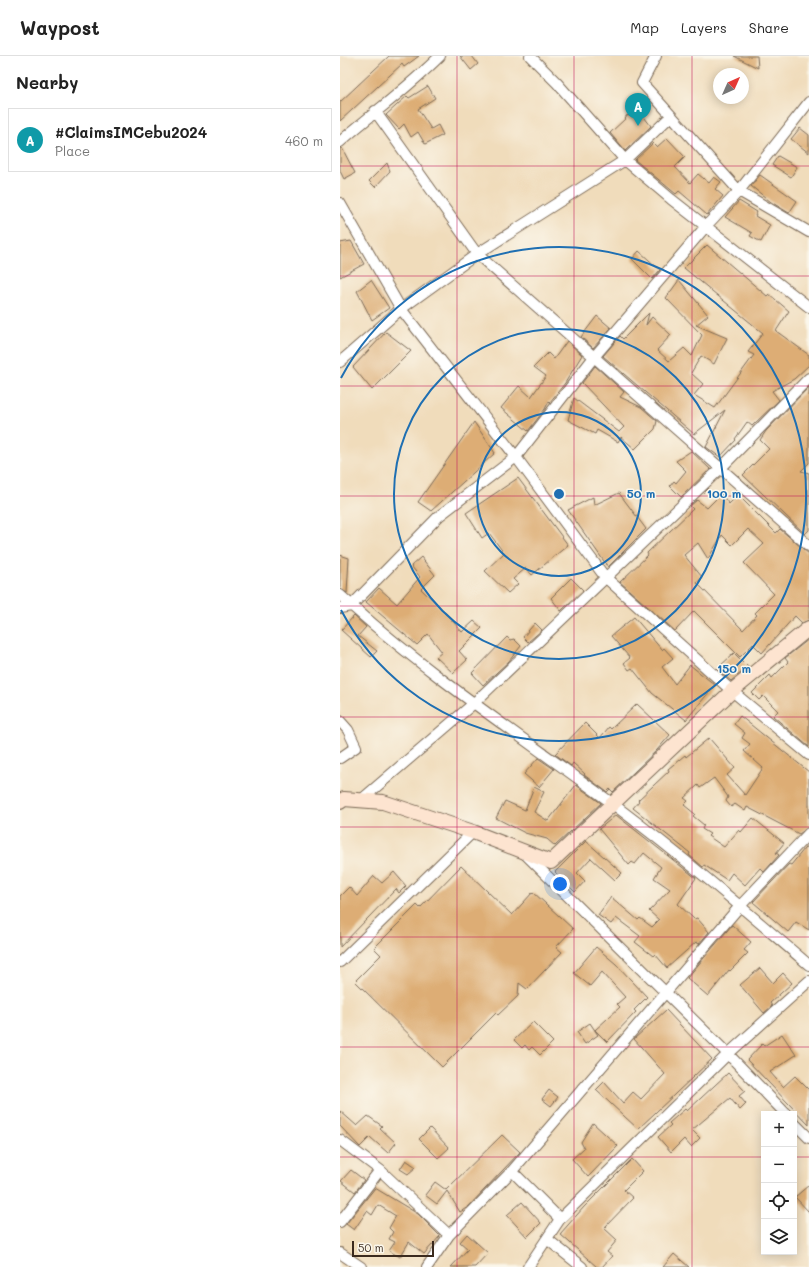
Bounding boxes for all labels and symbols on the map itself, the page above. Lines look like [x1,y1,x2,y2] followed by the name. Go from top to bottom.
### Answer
[713,68,749,104] north arrow
[625,93,651,126] pin: A
[627,485,655,501] text: 50 m
[707,485,741,501] text: 100 m
[552,487,566,501] centre of rings
[717,660,751,676] text: 150 m
[550,874,570,894] your location
[352,1239,434,1258] scale bar

